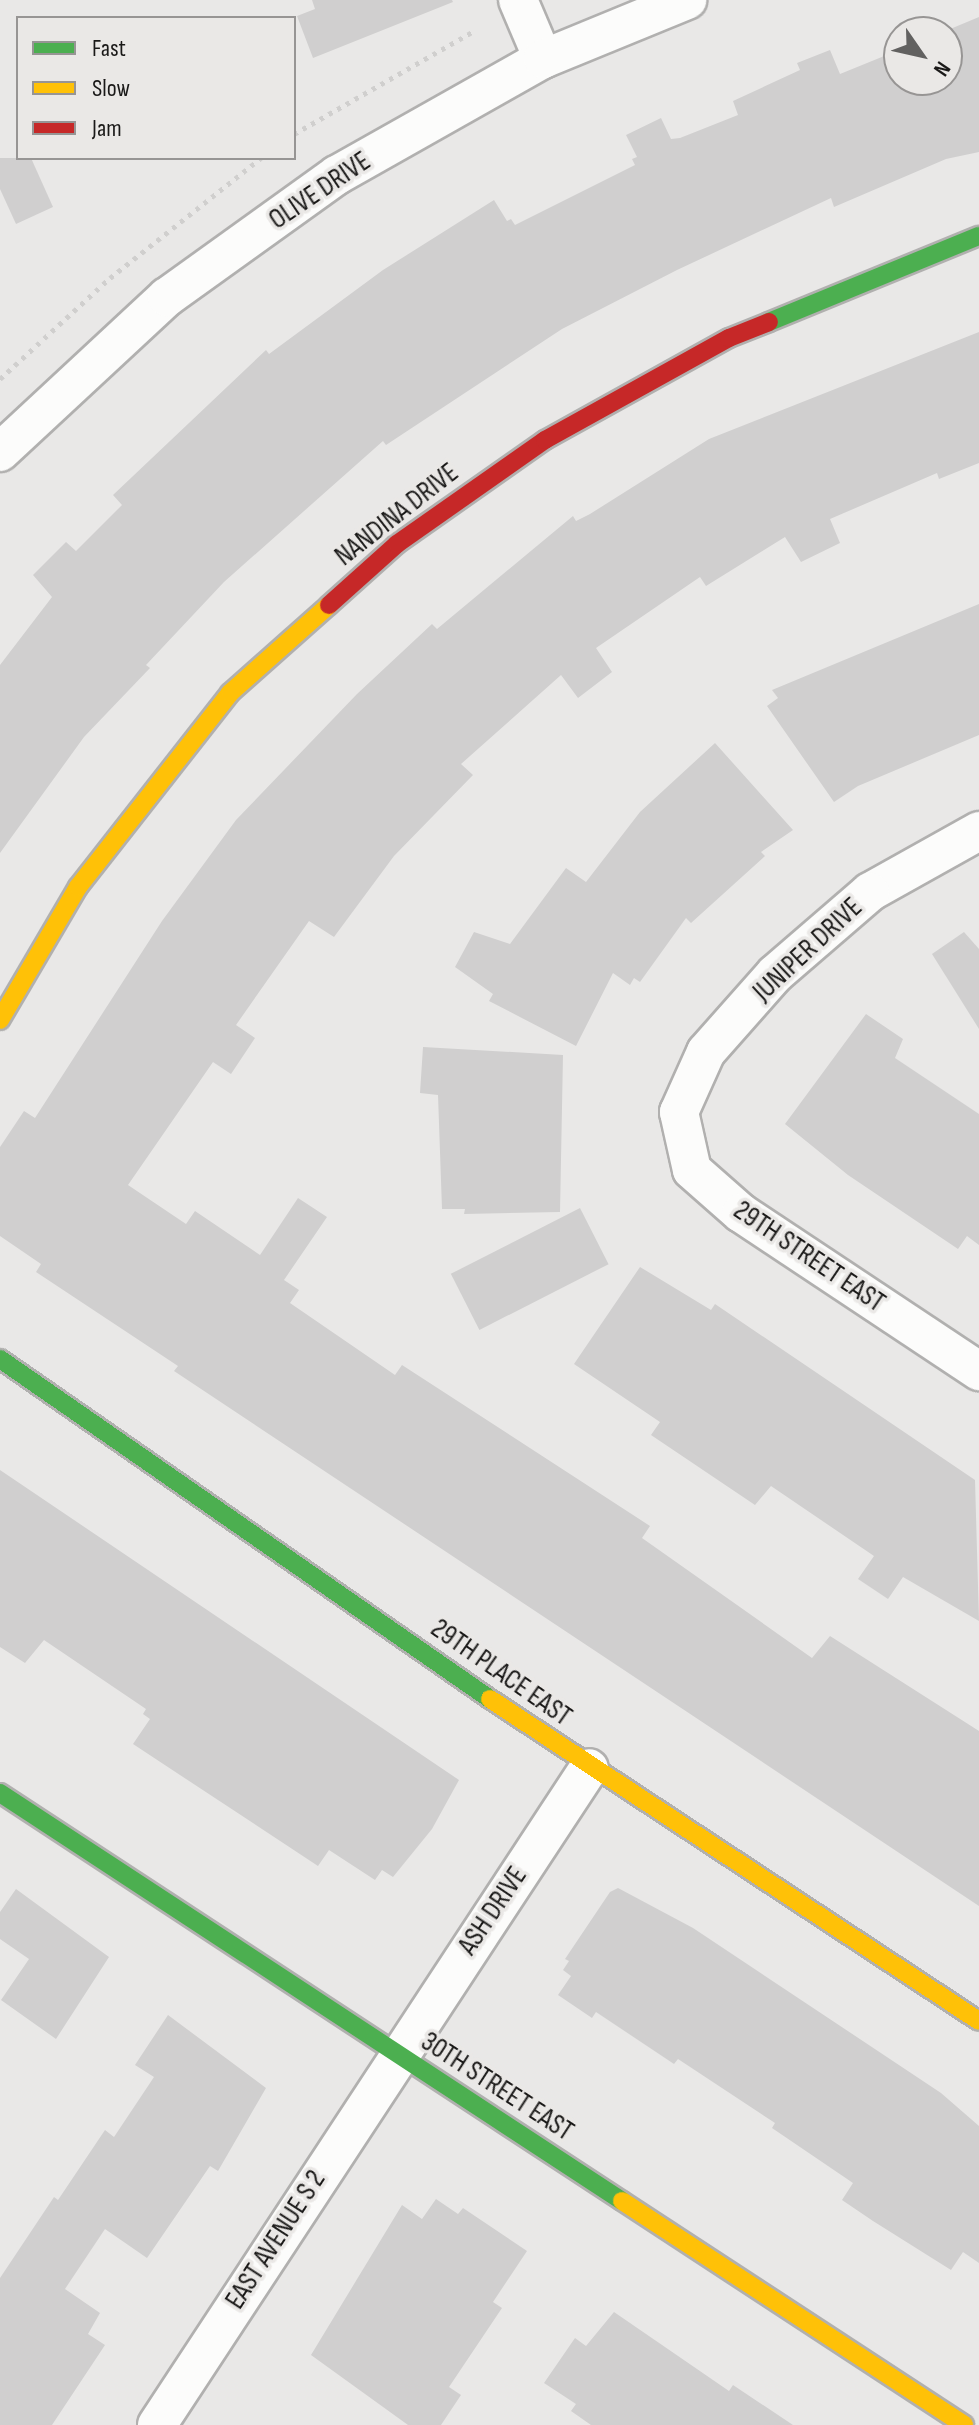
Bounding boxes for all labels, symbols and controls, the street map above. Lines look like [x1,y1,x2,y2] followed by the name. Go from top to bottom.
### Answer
[16,16,296,160] legend
[883,16,963,96] north arrow
[92,34,126,63] text: Fast
[927,56,956,81] text: N
[92,74,130,103] text: Slow
[92,114,122,143] text: Jam
[263,145,377,237] street label: OLIVE DRIVE
[329,456,465,574] street label: NANDINA DRIVE
[747,891,869,1009] street label: JUNIPER DRIVE
[727,1194,891,1320] street label: 29TH STREET EAST
[424,1612,578,1734] street label: 29TH PLACE EAST
[451,1861,535,1961] street label: ASH DRIVE
[415,2025,579,2149] street label: 30TH STREET EAST
[219,2164,333,2316] street label: EAST AVENUE S 2

